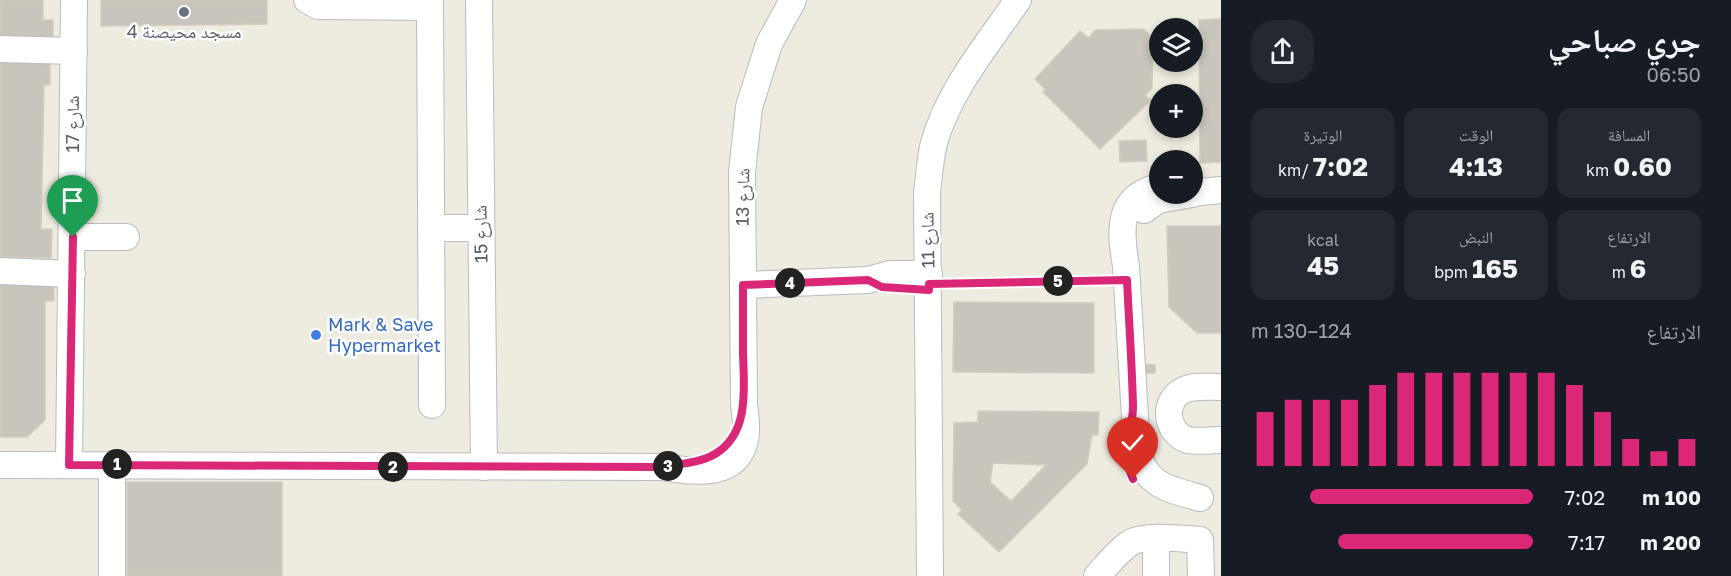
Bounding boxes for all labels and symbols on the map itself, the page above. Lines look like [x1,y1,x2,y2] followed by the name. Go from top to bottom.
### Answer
[177,5,191,19] marker: مسجد محيصنة 4
[127,20,241,42] place label: مسجد محيصنة 4
[61,96,84,153] street label: شارع 17
[730,168,755,226] street label: شارع 13
[47,175,98,237] pin
[468,205,493,263] street label: شارع 15
[916,212,939,268] street label: شارع 11
[1043,266,1073,296] pin: 5
[775,268,805,298] pin: 4
[328,313,441,356] place label: Mark & Save Hypermarket
[309,328,323,342] marker: Mark & Save Hypermarket
[1107,417,1158,479] pin
[102,449,132,479] pin: 1
[653,451,683,481] pin: 3
[378,452,408,482] pin: 2

